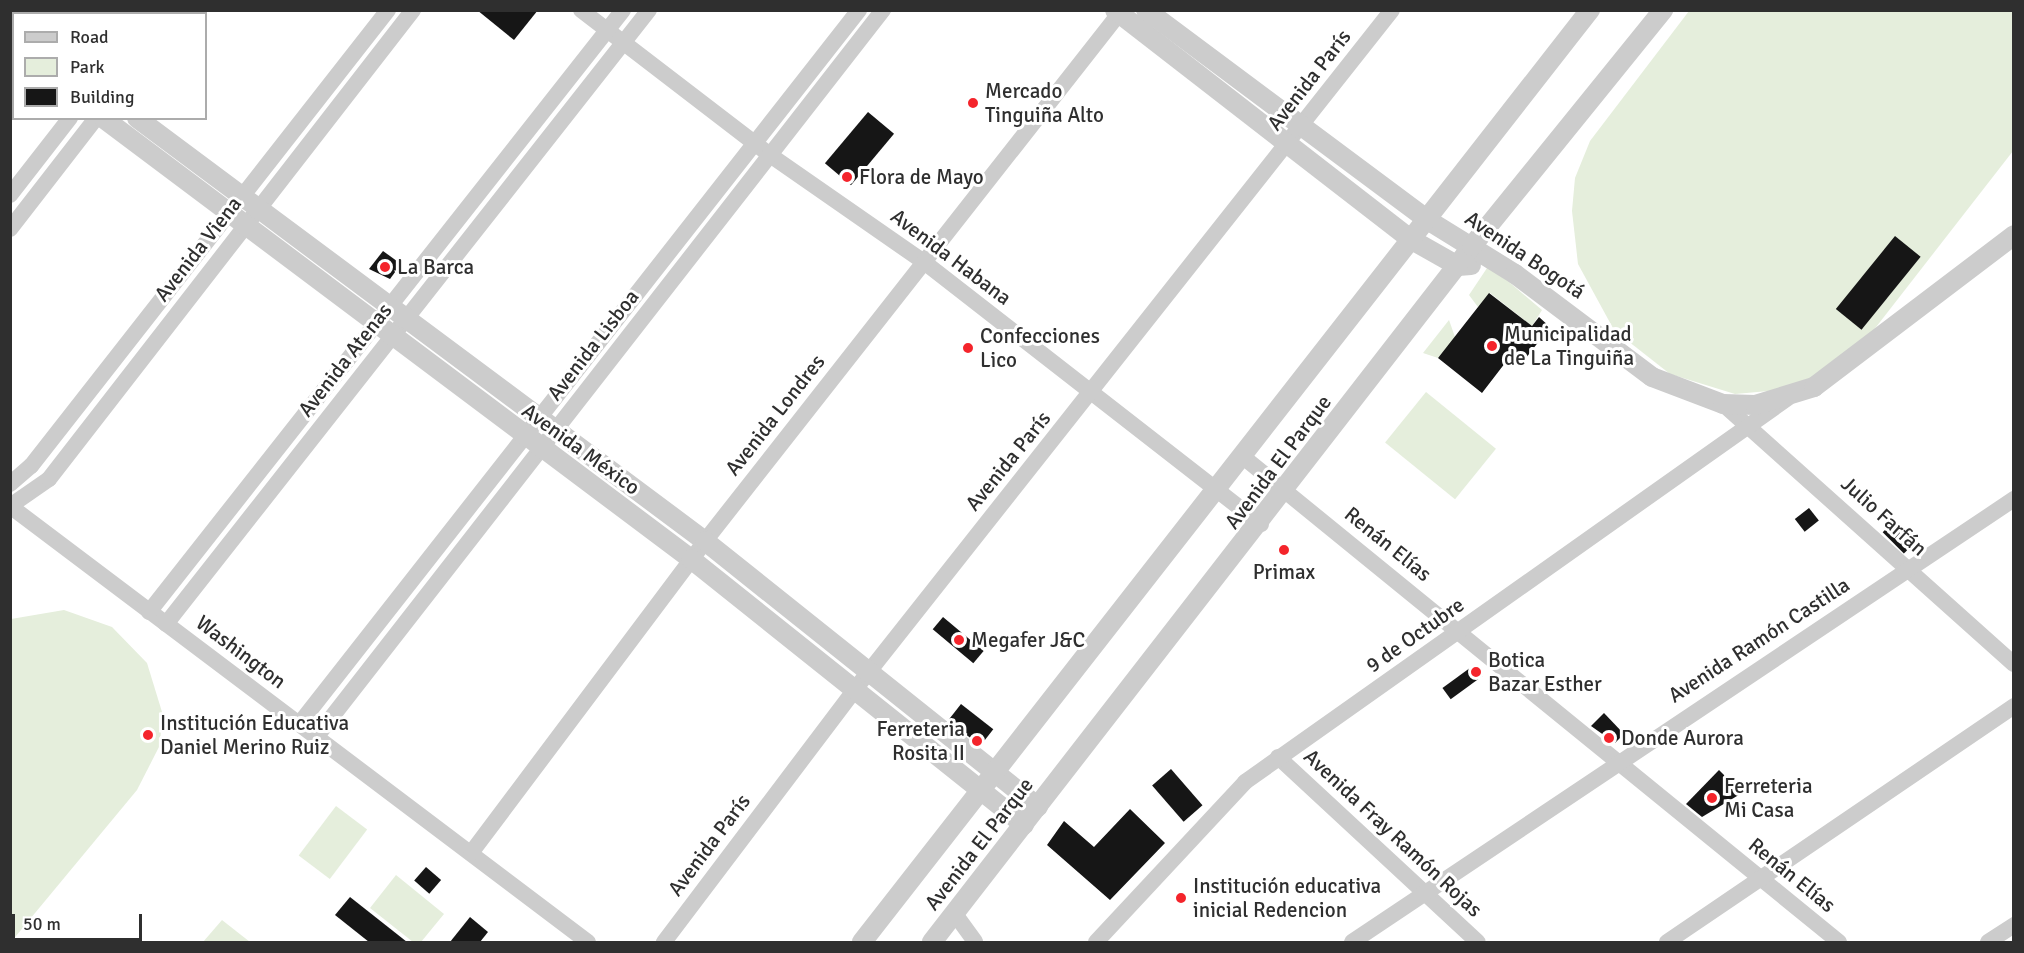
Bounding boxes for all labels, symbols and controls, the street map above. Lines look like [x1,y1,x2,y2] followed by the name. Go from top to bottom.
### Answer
[12,12,207,120] legend
[1262,25,1356,135] street label: Avenida París
[70,26,109,48] text: Road
[70,56,105,78] text: Park
[985,78,1104,128] place label: Mercado Tinguiña Alto
[70,86,134,108] text: Building
[966,96,980,110] marker: Mercado Tinguiña Alto
[859,164,984,190] place label: Flora de Mayo
[840,170,854,184] marker: Flora de Mayo
[149,192,247,306] street label: Avenida Viena
[886,203,1016,311] street label: Avenida Habana
[1460,206,1590,304] street label: Avenida Bogotá
[397,254,474,280] place label: La Barca
[378,260,392,274] marker: La Barca
[542,284,644,406] street label: Avenida Lisboa
[293,298,397,422] street label: Avenida Atenas
[1504,321,1634,371] place label: Municipalidad de La Tinguiña
[980,323,1100,373] place label: Confecciones Lico
[1485,339,1499,353] marker: Municipalidad de La Tinguiña
[961,341,975,355] marker: Confecciones Lico
[720,349,830,481] street label: Avenida Londres
[1219,390,1337,534] street label: Avenida El Parque
[517,398,645,500] street label: Avenida México
[960,406,1056,516] street label: Avenida París
[1836,471,1932,561] street label: Julio Farfán
[1339,501,1437,587] street label: Renán Elías
[1277,543,1291,557] marker: Primax
[1253,559,1315,585] place label: Primax
[1664,572,1854,708] street label: Avenida Ramón Castilla
[1361,592,1469,678] street label: 9 de Octubre
[191,610,291,694] street label: Washington
[971,627,1085,653] place label: Megafer J&C
[952,633,966,647] marker: Megafer J&C
[1488,647,1602,697] place label: Botica Bazar Esther
[1469,665,1483,679] marker: Botica Bazar Esther
[160,710,349,760] place label: Institución Educativa Daniel Merino Ruiz
[876,716,965,766] place label: Ferreteria Rosita II
[1621,725,1744,751] place label: Donde Aurora
[141,728,155,742] marker: Institución Educativa Daniel Merino Ruiz
[1602,731,1616,745] marker: Donde Aurora
[970,734,984,748] marker: Ferreteria Rosita II
[1299,744,1487,922] street label: Avenida Fray Ramón Rojas
[919,773,1039,915] street label: Avenida El Parque
[1724,773,1813,823] place label: Ferreteria Mi Casa
[663,789,755,901] street label: Avenida París
[1705,791,1719,805] marker: Ferreteria Mi Casa
[1743,832,1841,918] street label: Renán Elías
[1193,873,1381,923] place label: Institución educativa inicial Redencion
[1174,891,1188,905] marker: Institución educativa inicial Redencion
[15,902,146,940] scale bar
[23,913,61,935] text: 50 m

